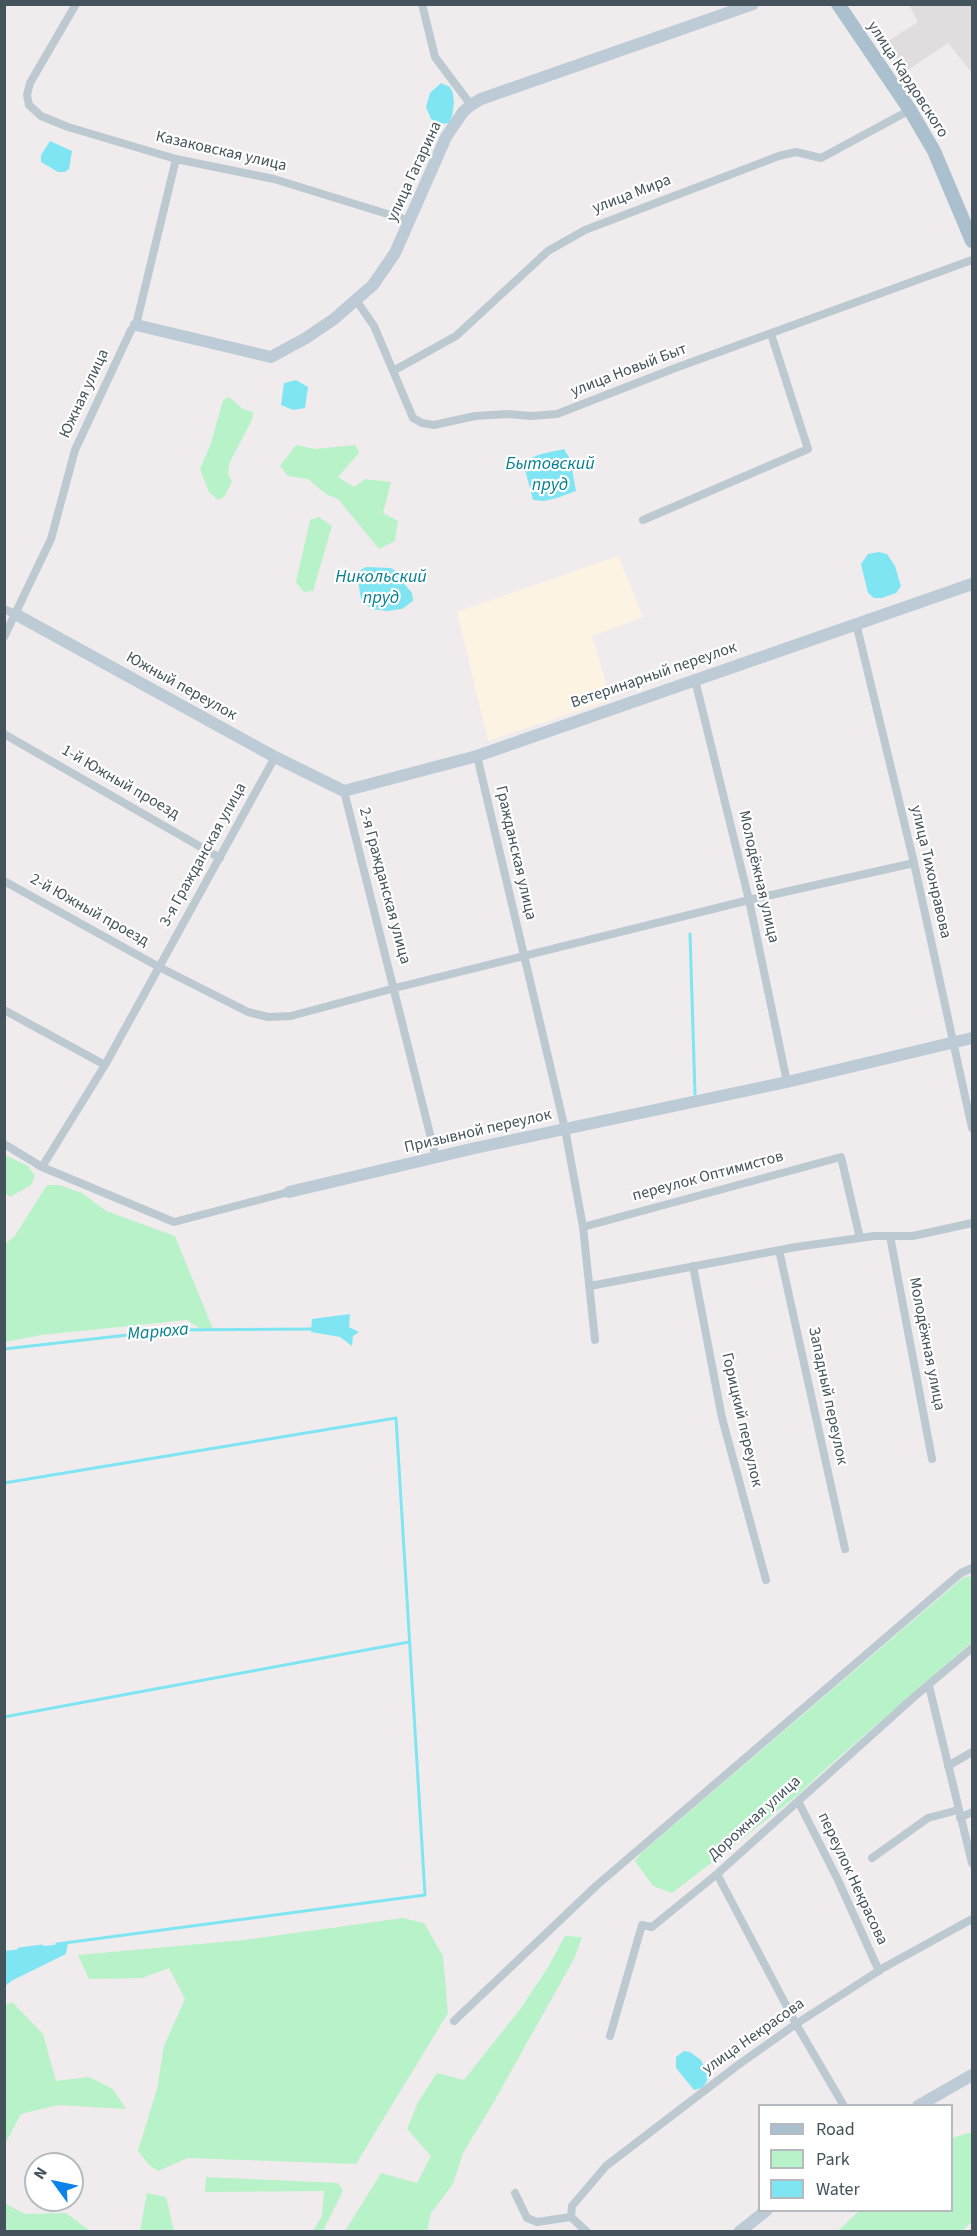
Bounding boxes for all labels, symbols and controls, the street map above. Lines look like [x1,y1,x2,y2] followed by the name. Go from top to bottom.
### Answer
[862,18,952,142] street label: улица Кардовского
[383,119,447,225] street label: улица Гагарина
[154,128,288,176] street label: Казаковская улица
[590,171,674,219] street label: улица Мира
[568,340,690,402] street label: улица Новый Быт
[56,346,114,442] street label: Южная улица
[505,454,595,496] water label: Бытовский пруд
[335,567,427,610] water label: Никольский пруд
[568,639,740,713] street label: Ветеринарный переулок
[122,649,240,725] street label: Южный переулок
[58,741,182,825] street label: 1-й Южный проезд
[156,780,252,930] street label: 3-я Гражданская улица
[490,784,540,922] street label: Гражданская улица
[905,803,955,941] street label: улица Тихонравова
[354,806,414,966] street label: 2-я Гражданская улица
[733,809,783,945] street label: Молодёжная улица
[26,870,152,952] street label: 2-й Южный проезд
[403,1106,553,1158] street label: Призывной переулок
[630,1148,786,1206] street label: переулок Оптимистов
[904,1276,948,1412] street label: Молодёжная улица
[126,1320,190,1346] water label: Марюха
[803,1325,851,1467] street label: Западный переулок
[716,1351,766,1489] street label: Горицкий переулок
[705,1772,805,1866] street label: Дорожная улица
[813,1810,891,1948] street label: переулок Некрасова
[699,1995,809,2079] street label: улица Некрасова
[758,2104,953,2212] legend
[816,2117,855,2142] text: Road
[816,2147,850,2172] text: Park
[24,2152,84,2212] north arrow
[28,2163,53,2184] text: N
[816,2177,860,2202] text: Water

